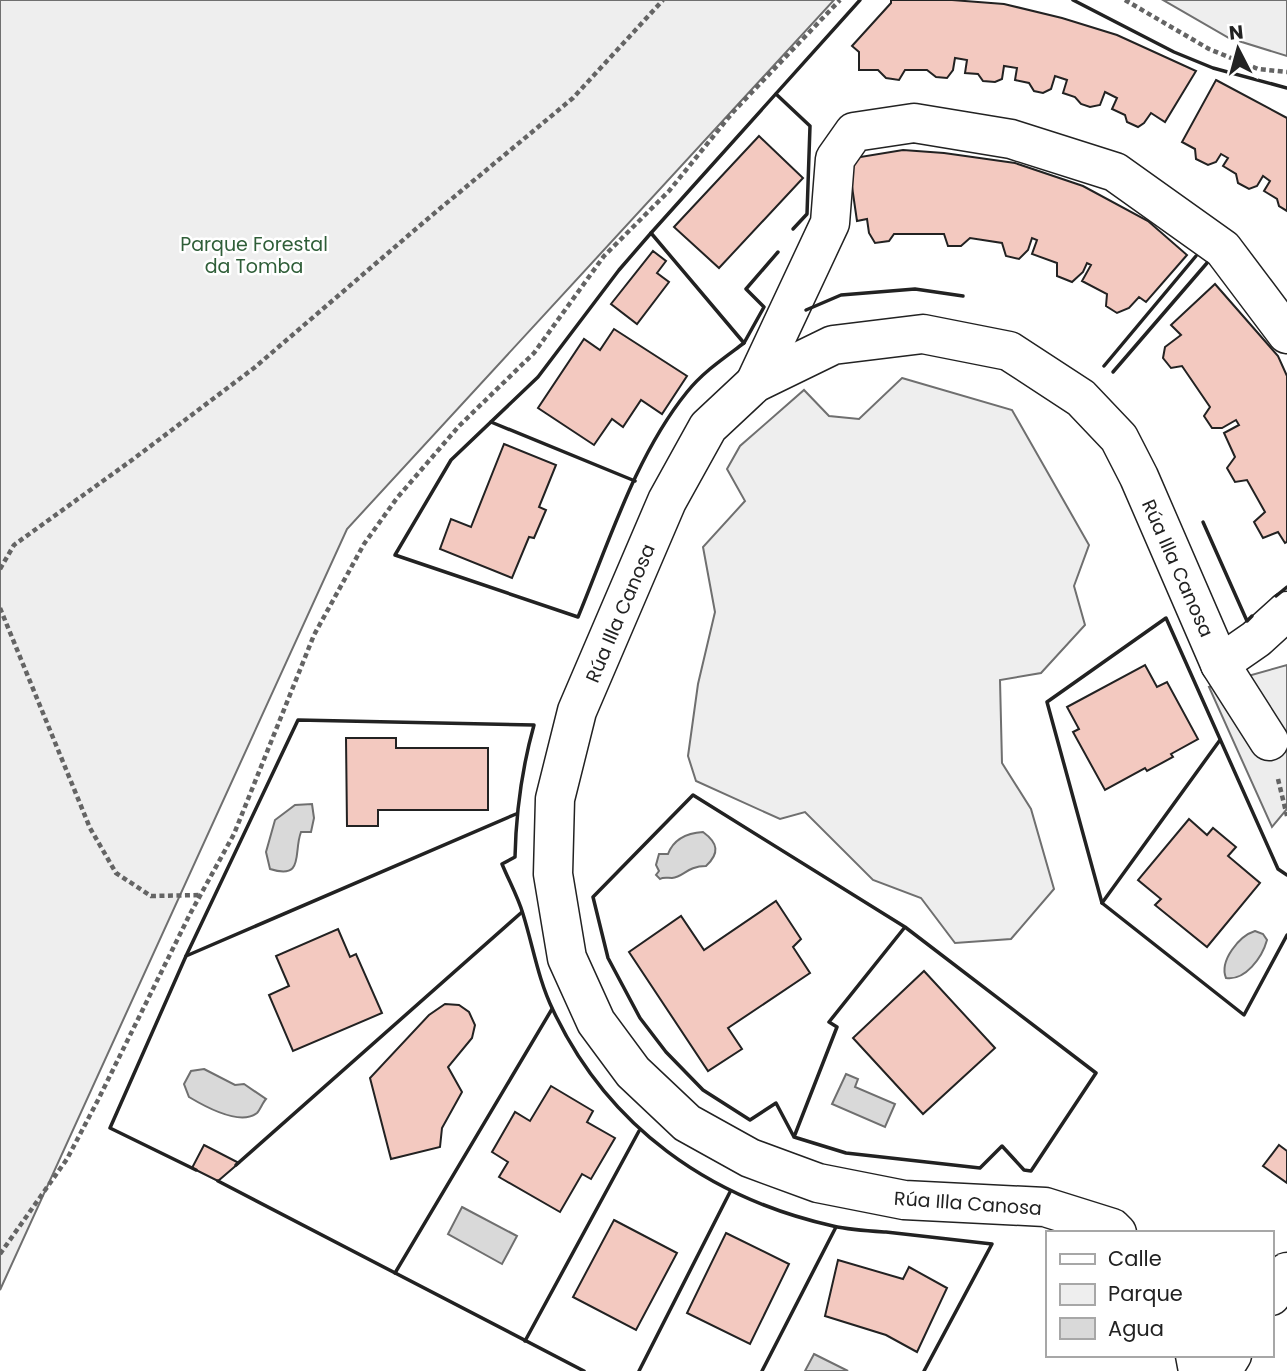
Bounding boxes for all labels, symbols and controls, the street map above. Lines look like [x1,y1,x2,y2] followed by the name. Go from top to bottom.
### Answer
[1203,14,1273,84] north arrow
[1228,18,1245,47] text: N
[180,231,328,280] park label: Parque Forestal da Tomba
[1135,495,1220,641] street label: Rúa Illa Canosa
[579,540,662,687] street label: Rúa Illa Canosa
[893,1185,1043,1222] street label: Rúa Illa Canosa
[1046,1231,1273,1357] legend
[1108,1244,1162,1273] text: Calle
[1108,1279,1183,1308] text: Parque
[1108,1314,1164,1343] text: Agua

